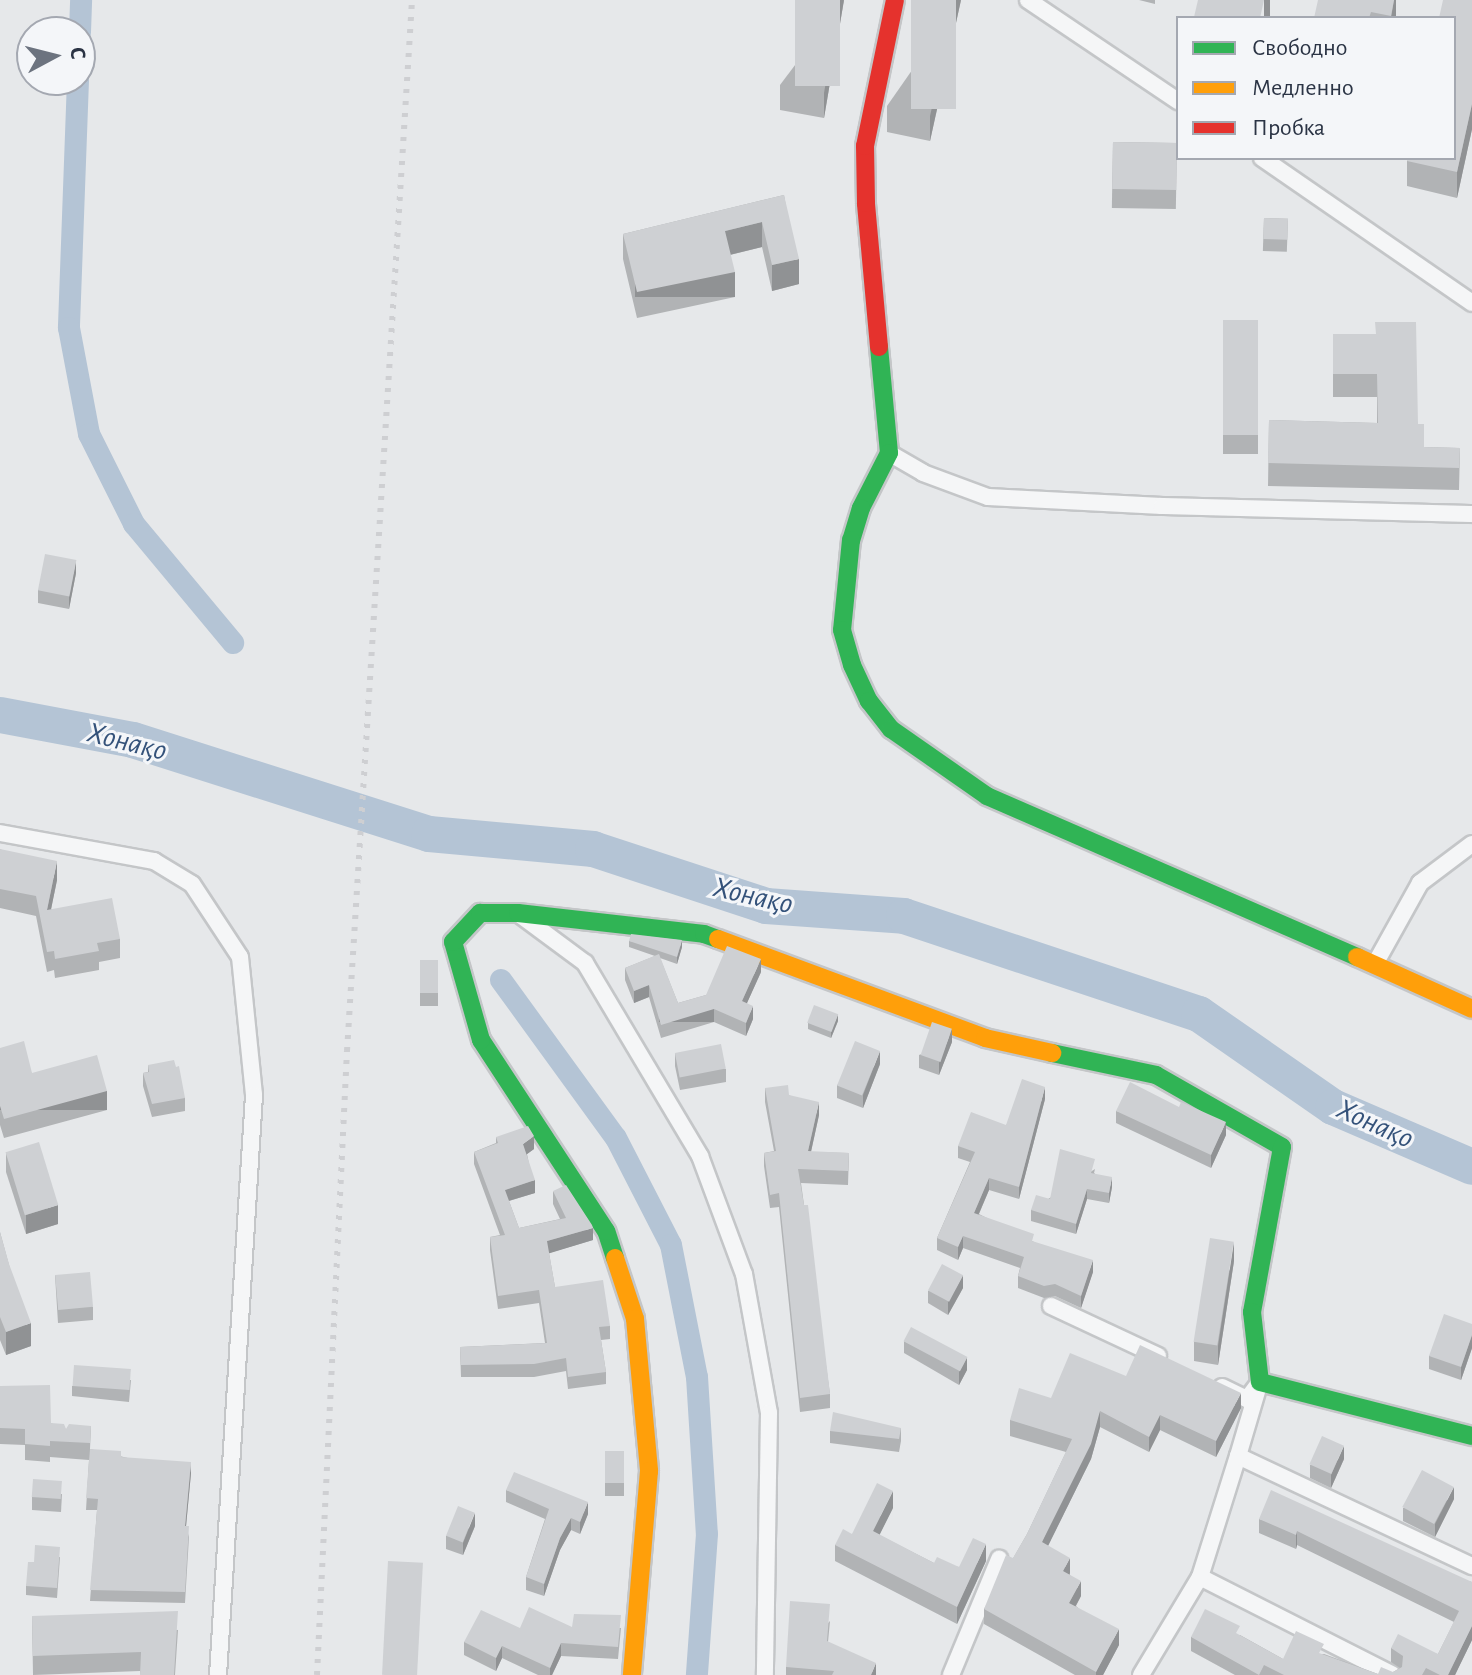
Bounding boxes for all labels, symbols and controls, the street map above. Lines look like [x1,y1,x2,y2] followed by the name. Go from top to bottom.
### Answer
[16,16,96,96] north arrow
[1176,16,1456,160] legend
[1252,36,1347,60] text: Свободно
[66,46,89,61] text: С
[1252,76,1354,100] text: Медленно
[1252,116,1325,140] text: Пробка
[84,715,170,769] water label: Хонақо
[710,869,796,923] water label: Хонақо
[1331,1091,1419,1157] water label: Хонақо

